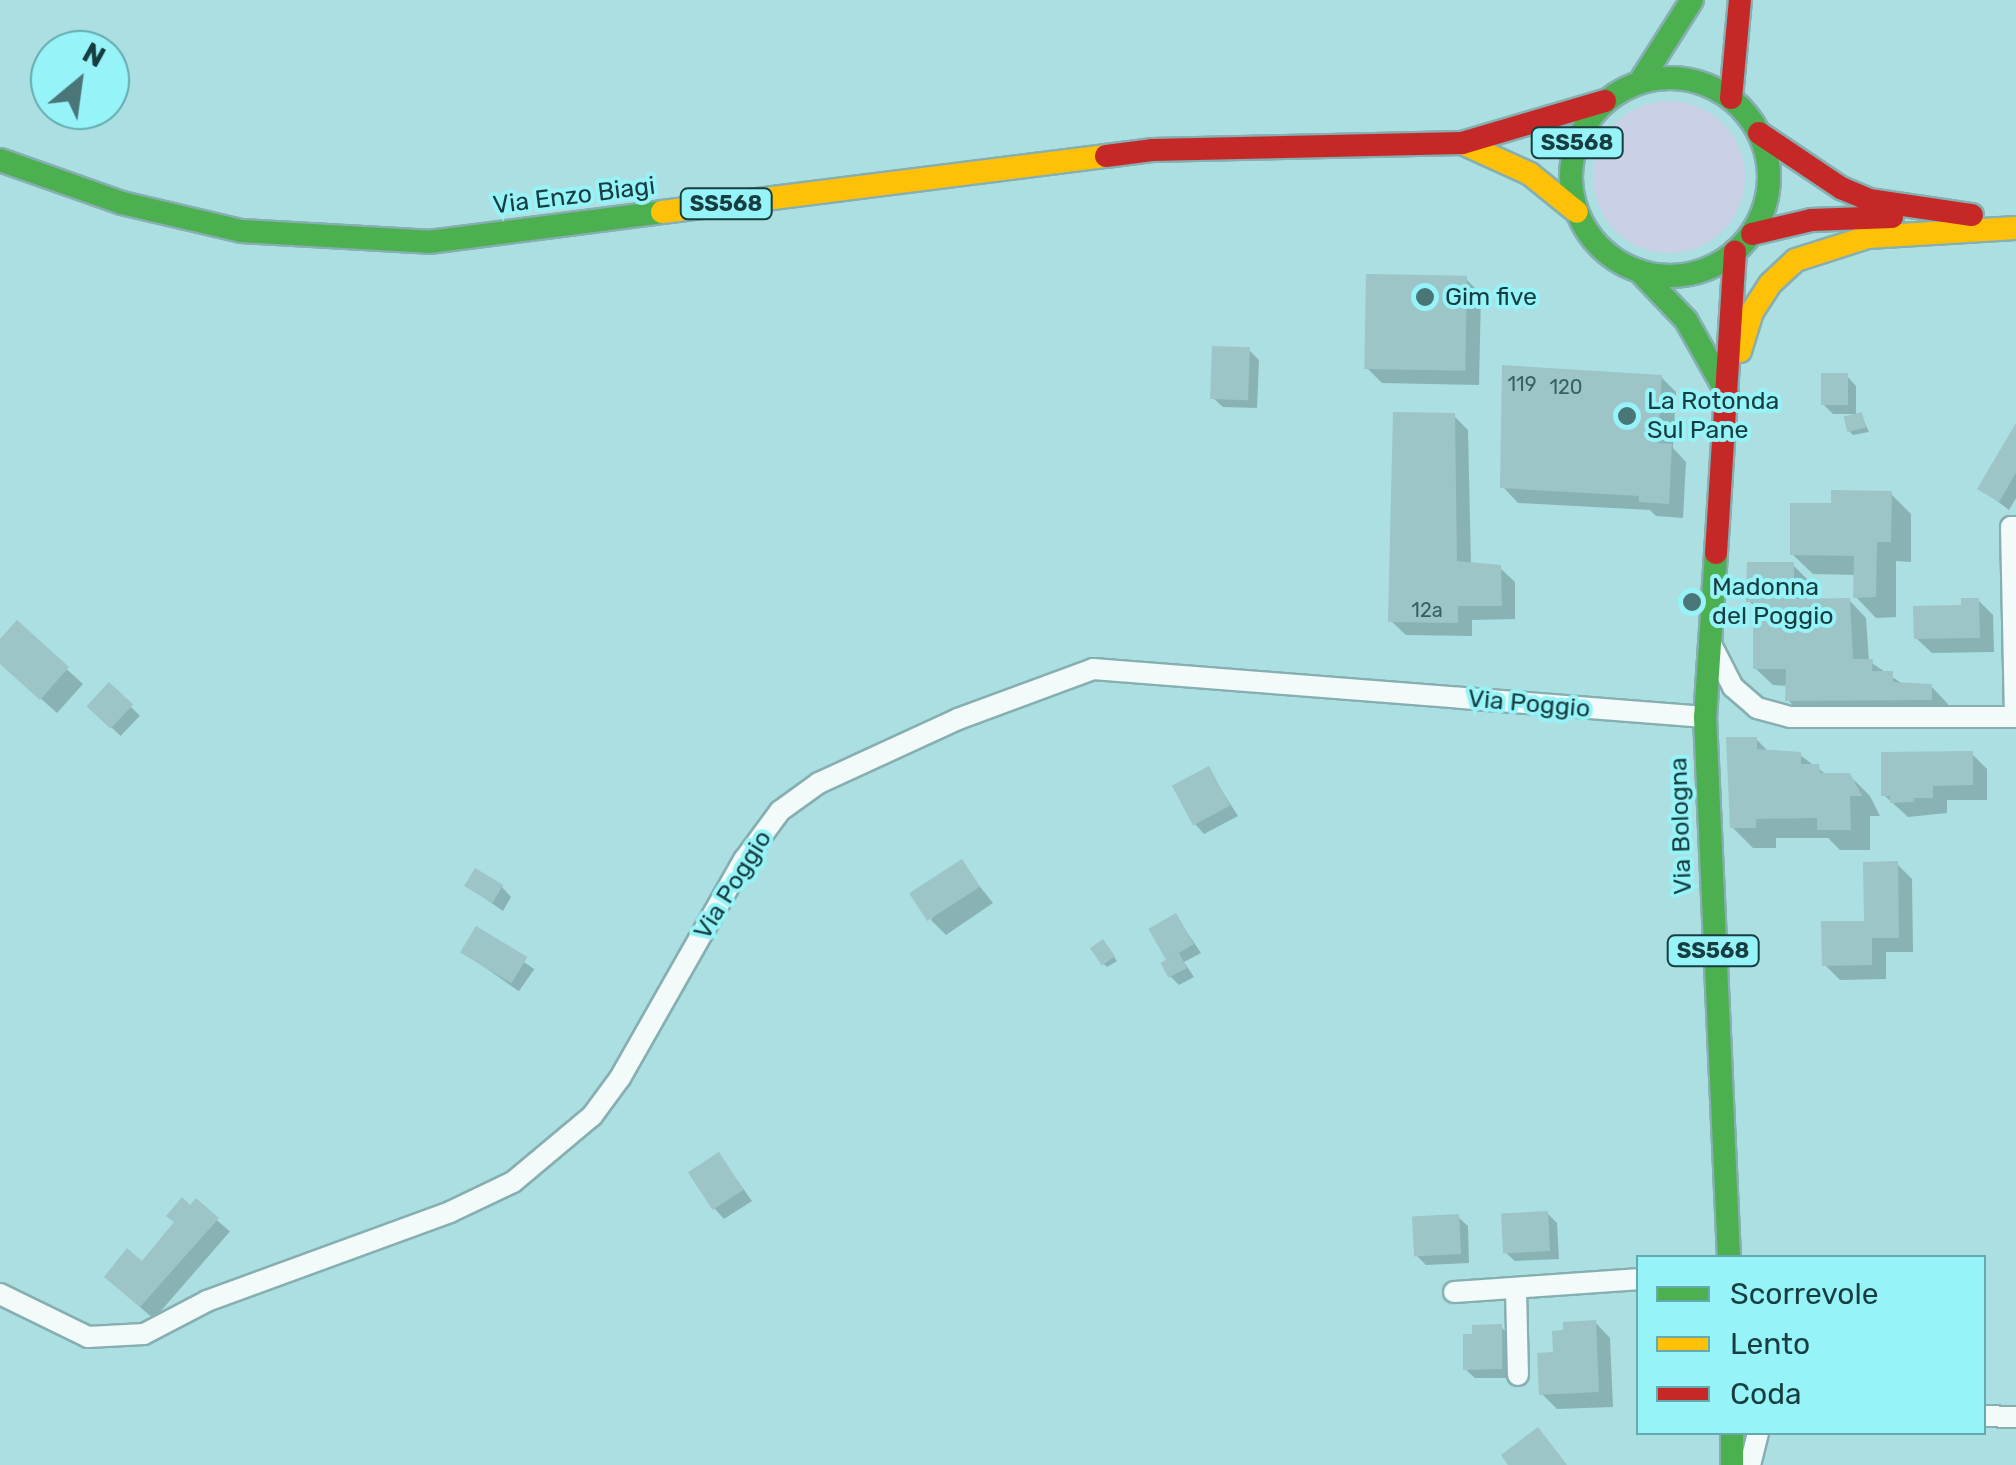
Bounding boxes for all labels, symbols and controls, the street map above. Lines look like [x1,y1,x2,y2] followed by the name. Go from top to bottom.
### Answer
[30,30,130,130] north arrow
[77,36,111,74] text: N
[1530,126,1624,160] road number: SS568
[491,171,657,221] street label: Via Enzo Biagi
[678,187,774,221] road number: SS568
[1445,282,1538,312] place label: Gim five
[1414,286,1436,308] marker: Gim five
[1508,372,1536,396] house number: 119
[1550,375,1582,399] house number: 120
[1647,387,1779,446] place label: La Rotonda Sul Pane
[1616,405,1638,427] marker: La Rotonda Sul Pane
[1712,573,1834,632] place label: Madonna del Poggio
[1681,591,1703,613] marker: Madonna del Poggio
[1411,598,1443,622] house number: 12a
[1467,684,1591,724] street label: Via Poggio
[1664,757,1698,895] street label: Via Bologna
[688,825,778,945] street label: Via Poggio
[1666,934,1760,968] road number: SS568
[1636,1255,1986,1435] legend
[1730,1276,1879,1312] text: Scorrevole
[1730,1326,1810,1362] text: Lento
[1730,1376,1802,1412] text: Coda

